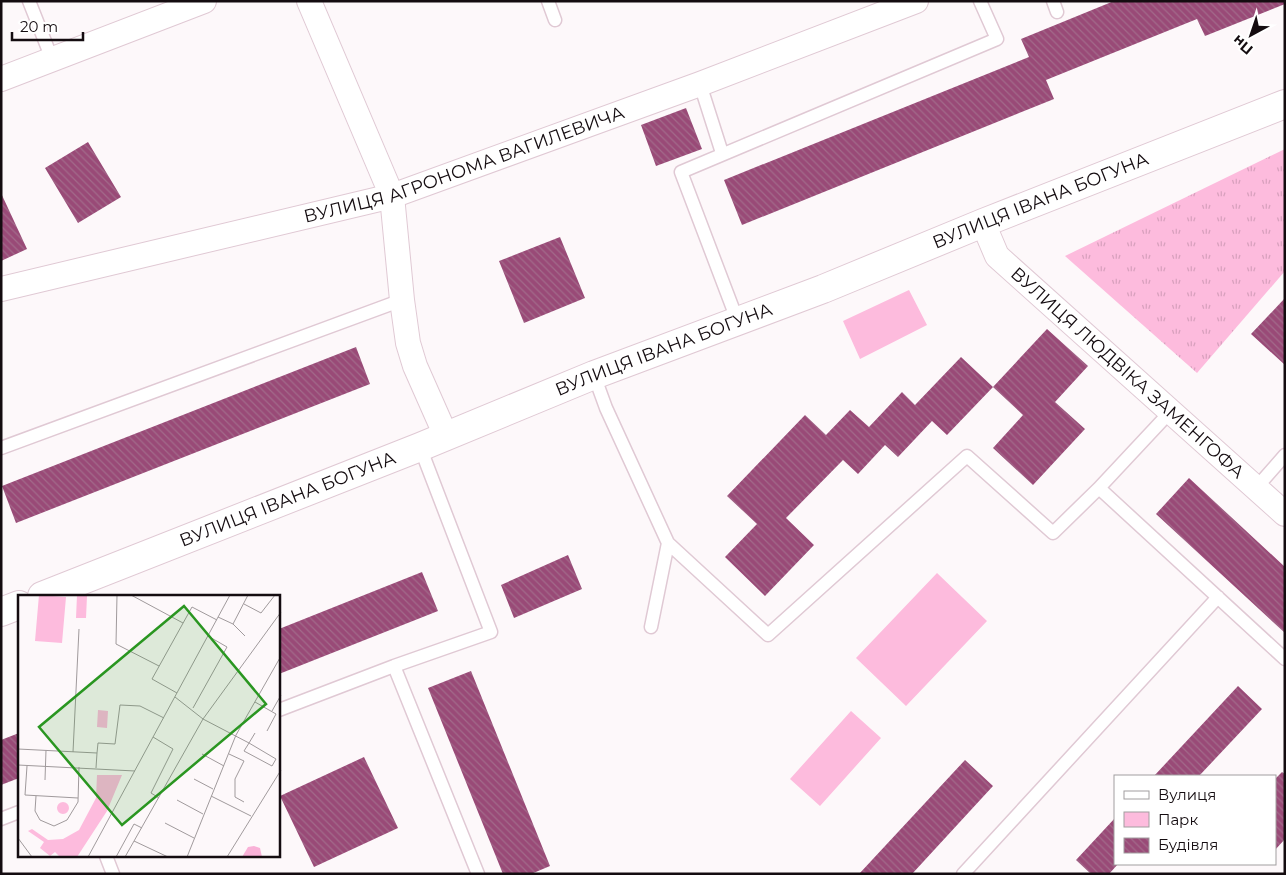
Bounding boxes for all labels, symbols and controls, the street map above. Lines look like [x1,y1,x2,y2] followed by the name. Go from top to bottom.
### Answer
[12,10,84,42] scale bar
[1226,10,1276,60] north arrow
[20,17,58,36] text: 20 m
[1229,31,1257,59] text: Пн
[302,101,628,228] street label: ВУЛИЦЯ АГРОНОМА ВАГИЛЕВИЧА
[929,148,1152,254] street label: ВУЛИЦЯ ІВАНА БОГУНА
[1006,263,1249,484] street label: ВУЛИЦЯ ЛЮДВІКА ЗАМЕНГОФА
[552,298,776,401] street label: ВУЛИЦЯ ІВАНА БОГУНА
[176,446,399,552] street label: ВУЛИЦЯ ІВАНА БОГУНА
[18,595,280,858] inset map
[1114,775,1276,865] legend
[1158,785,1216,804] text: Вулиця
[1158,810,1198,829] text: Парк
[1158,835,1218,854] text: Будівля

